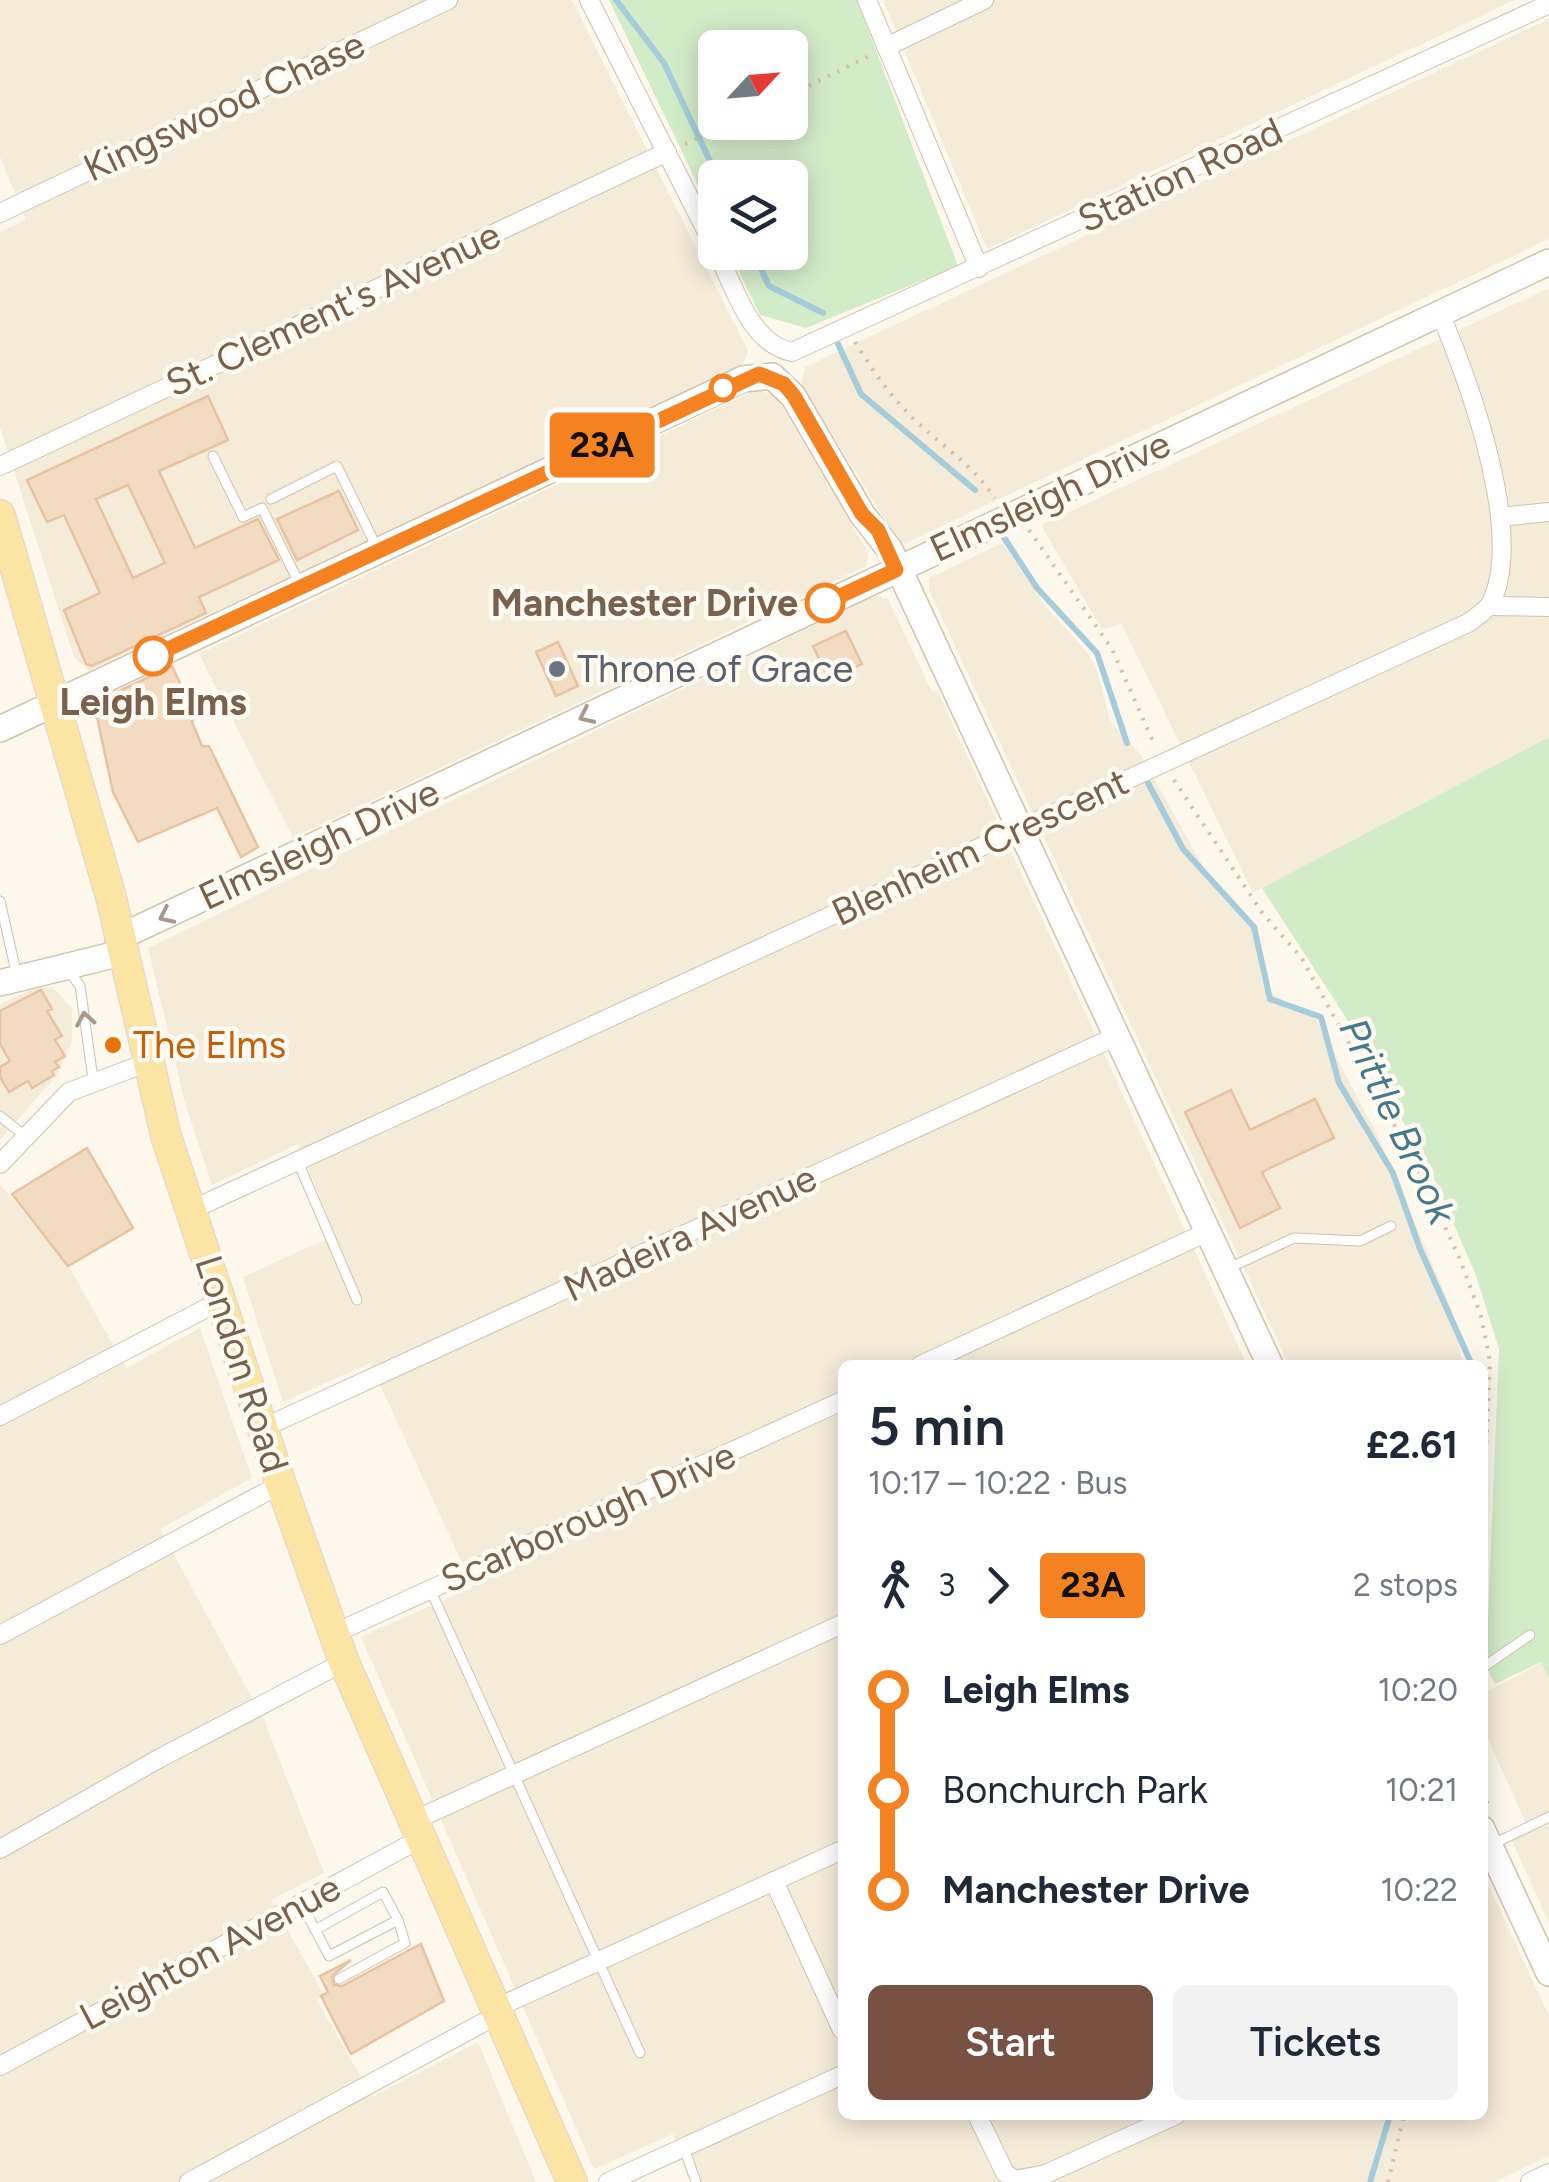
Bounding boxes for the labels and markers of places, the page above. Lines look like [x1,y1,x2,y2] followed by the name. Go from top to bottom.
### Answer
[710,375,736,401] unlabelled marker
[490,580,798,626] place label: Manchester Drive
[806,584,844,622] marker: Manchester Drive
[134,637,172,675] marker: Leigh Elms
[577,646,853,692] place label: Throne of Grace
[546,658,568,680] marker: Throne of Grace
[59,679,247,725] place label: Leigh Elms
[133,1022,286,1068] place label: The Elms
[102,1034,124,1056] marker: The Elms

